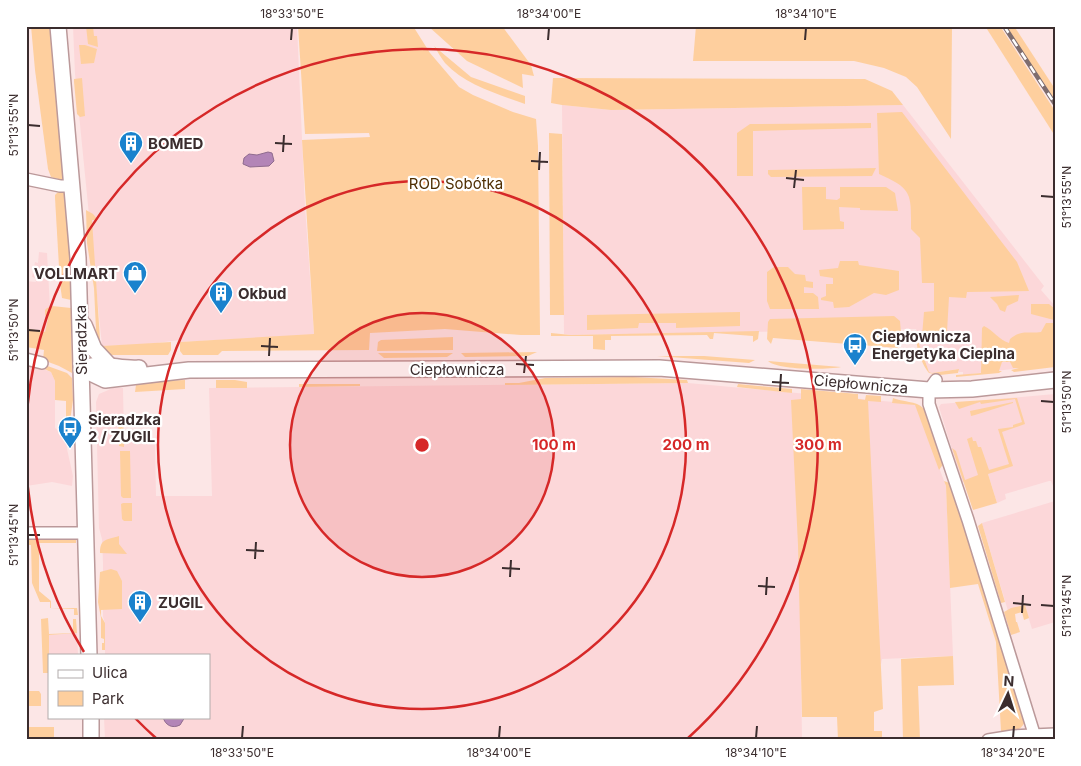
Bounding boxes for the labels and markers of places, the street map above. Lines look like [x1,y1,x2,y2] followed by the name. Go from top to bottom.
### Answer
[118,130,144,164] building icon: BOMED
[148,134,204,153] place label: BOMED
[122,260,148,294] shop icon: VOLLMART
[34,264,118,283] place label: VOLLMART
[208,280,234,314] building icon: Okbud
[238,284,287,303] place label: Okbud
[872,327,1015,363] place label: Ciepłownicza Energetyka Cieplna
[842,332,868,366] bus stop icon: Ciepłownicza Energetyka Cieplna
[88,410,161,446] place label: Sieradzka 2 / ZUGIL
[57,415,83,449] bus stop icon: Sieradzka 2 / ZUGIL
[413,436,431,454] centre of rings
[127,589,153,623] building icon: ZUGIL
[158,593,203,612] place label: ZUGIL

